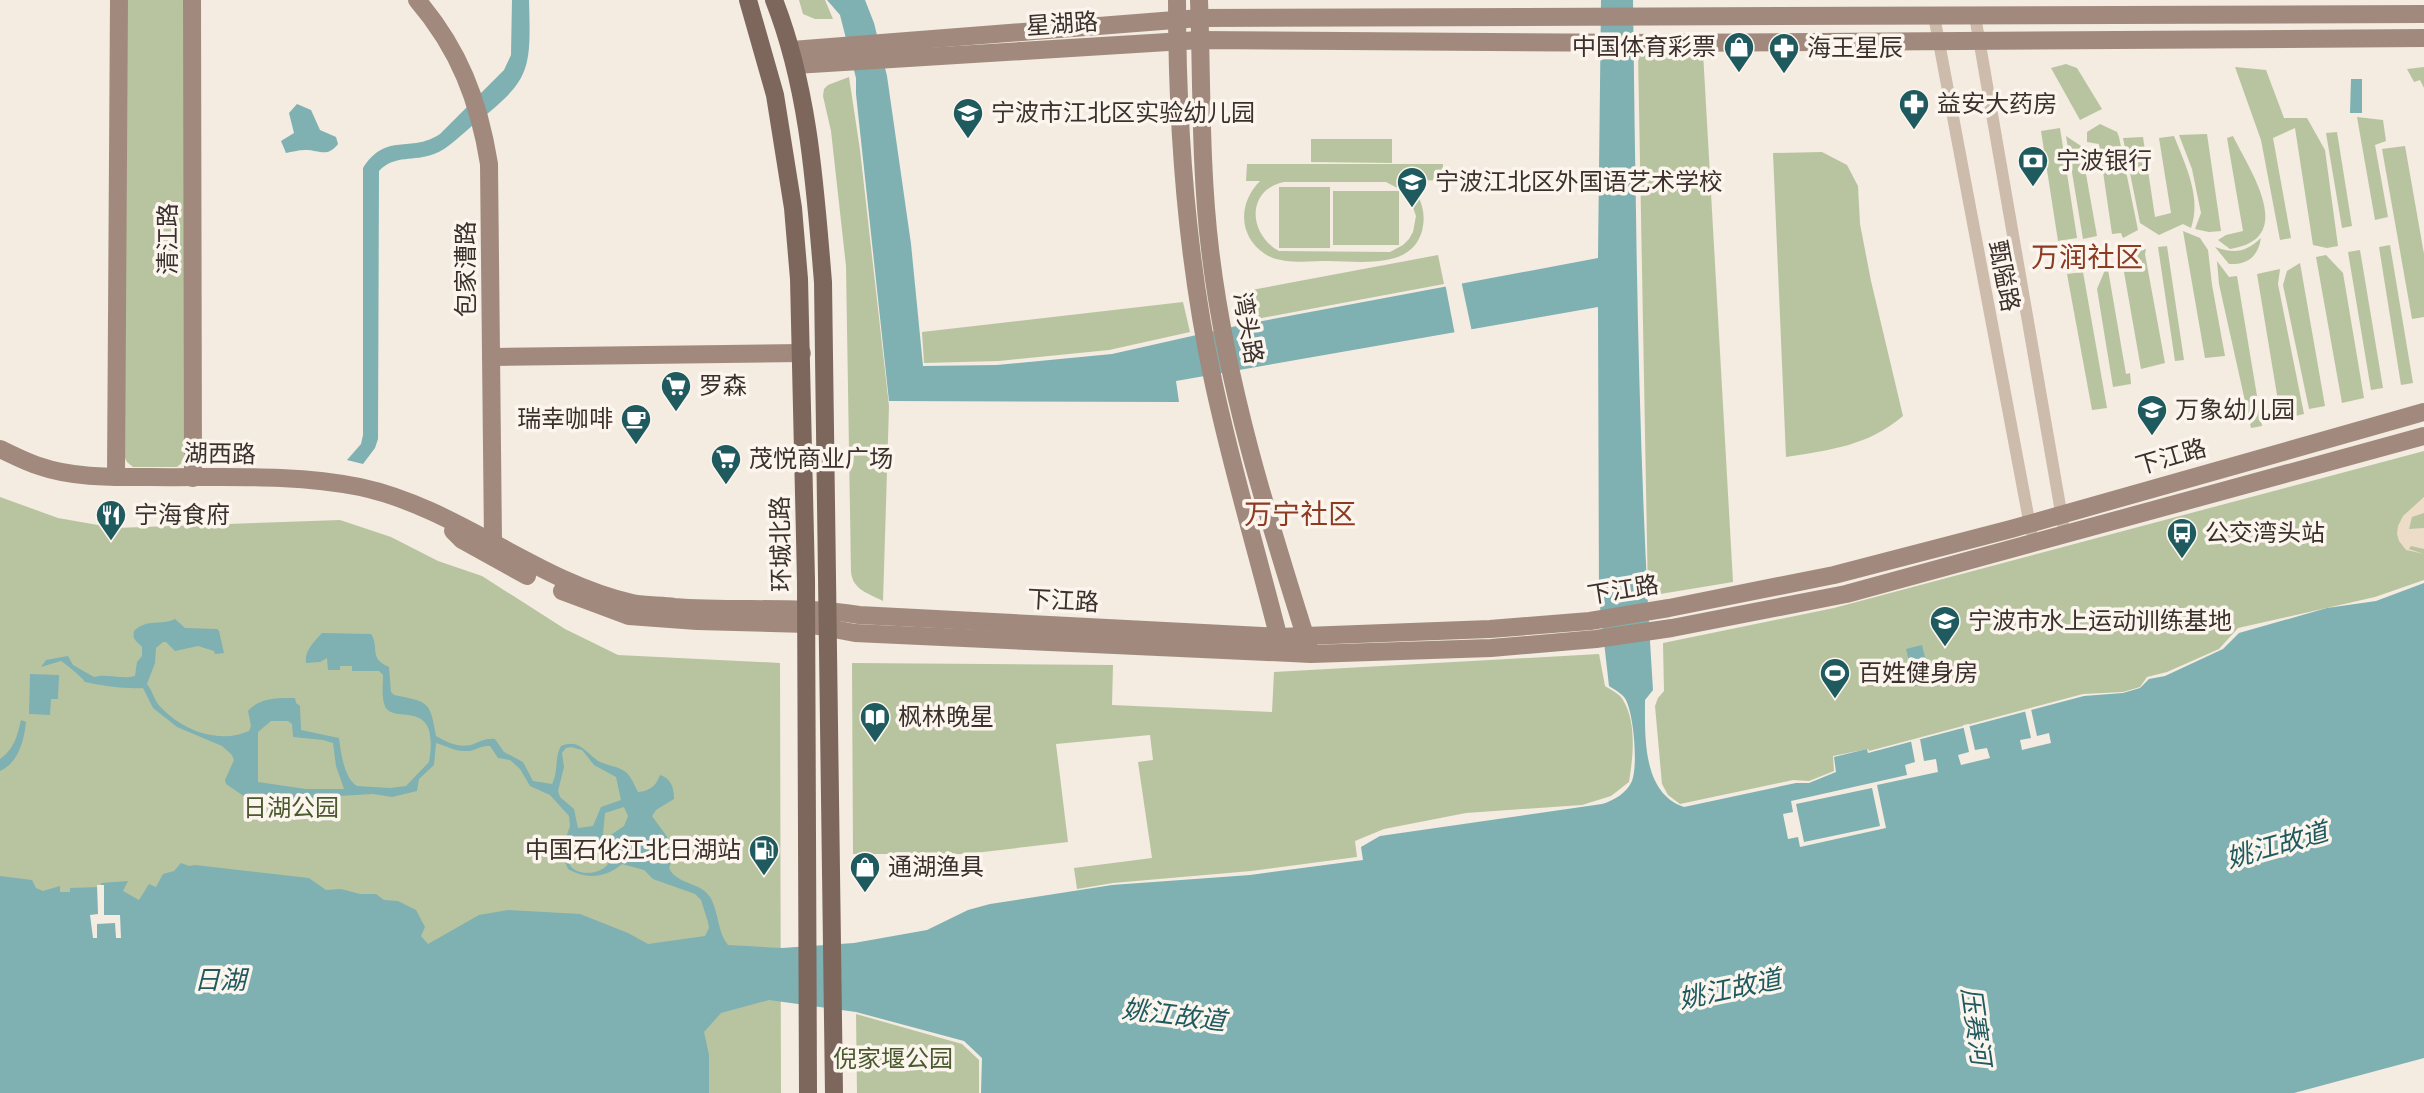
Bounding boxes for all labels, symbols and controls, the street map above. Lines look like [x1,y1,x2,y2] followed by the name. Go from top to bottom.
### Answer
[1025,7,1099,39] street label: 星湖路
[1722,30,1756,74] shop icon: 中国体育彩票
[1767,31,1801,75] pharmacy icon: 海王星辰
[1572,32,1716,60] place label: 中国体育彩票
[1807,33,1903,61] place label: 海王星辰
[1897,87,1931,131] pharmacy icon: 益安大药房
[1937,89,2057,117] place label: 益安大药房
[951,96,985,140] school or university icon: 宁波市江北区实验幼儿园
[991,98,1255,126] place label: 宁波市江北区实验幼儿园
[2016,144,2050,188] bank icon: 宁波银行
[2056,146,2152,174] place label: 宁波银行
[1395,165,1429,209] school or university icon: 宁波江北区外国语艺术学校
[1435,167,1723,195] place label: 宁波江北区外国语艺术学校
[153,203,181,275] street label: 清江路
[451,221,479,317] street label: 包家漕路
[1984,238,2026,314] street label: 甄隘路
[2031,240,2143,273] district label: 万润社区
[1229,290,1269,366] street label: 湾头路
[659,369,693,413] supermarket icon: 罗森
[699,371,747,399] place label: 罗森
[2135,393,2169,437] school or university icon: 万象幼儿园
[2175,395,2295,423] place label: 万象幼儿园
[619,402,653,446] cafe icon: 瑞幸咖啡
[517,404,613,432] place label: 瑞幸咖啡
[2132,433,2209,479] street label: 下江路
[184,438,256,468] street label: 湖西路
[709,442,743,486] supermarket icon: 茂悦商业广场
[749,444,893,472] place label: 茂悦商业广场
[765,496,795,592] street label: 环城北路
[1244,497,1356,530] district label: 万宁社区
[94,498,128,542] restaurant icon: 宁海食府
[134,500,230,528] place label: 宁海食府
[2165,516,2199,560] bus stop icon: 公交湾头站
[2205,518,2325,546] place label: 公交湾头站
[1585,570,1661,608] street label: 下江路
[1026,584,1100,616] street label: 下江路
[1928,604,1962,648] school or university icon: 宁波市水上运动训练基地
[1968,606,2232,634] place label: 宁波市水上运动训练基地
[1818,656,1852,700] sports icon: 百姓健身房
[1858,658,1978,686] place label: 百姓健身房
[858,700,892,744] library icon: 枫林晚星
[898,702,994,730] place label: 枫林晚星
[243,793,339,821] park label: 日湖公园
[2223,814,2335,874] water label: 姚江故道
[747,833,781,877] fuel station icon: 中国石化江北日湖站
[525,835,741,863] place label: 中国石化江北日湖站
[848,850,882,894] shop icon: 通湖渔具
[888,852,984,880] place label: 通湖渔具
[1676,962,1788,1014] water label: 姚江故道
[194,964,250,995] water label: 日湖
[1956,985,1998,1072] water label: 压赛河
[1121,993,1232,1037] water label: 姚江故道
[833,1044,953,1072] park label: 倪家堰公园

